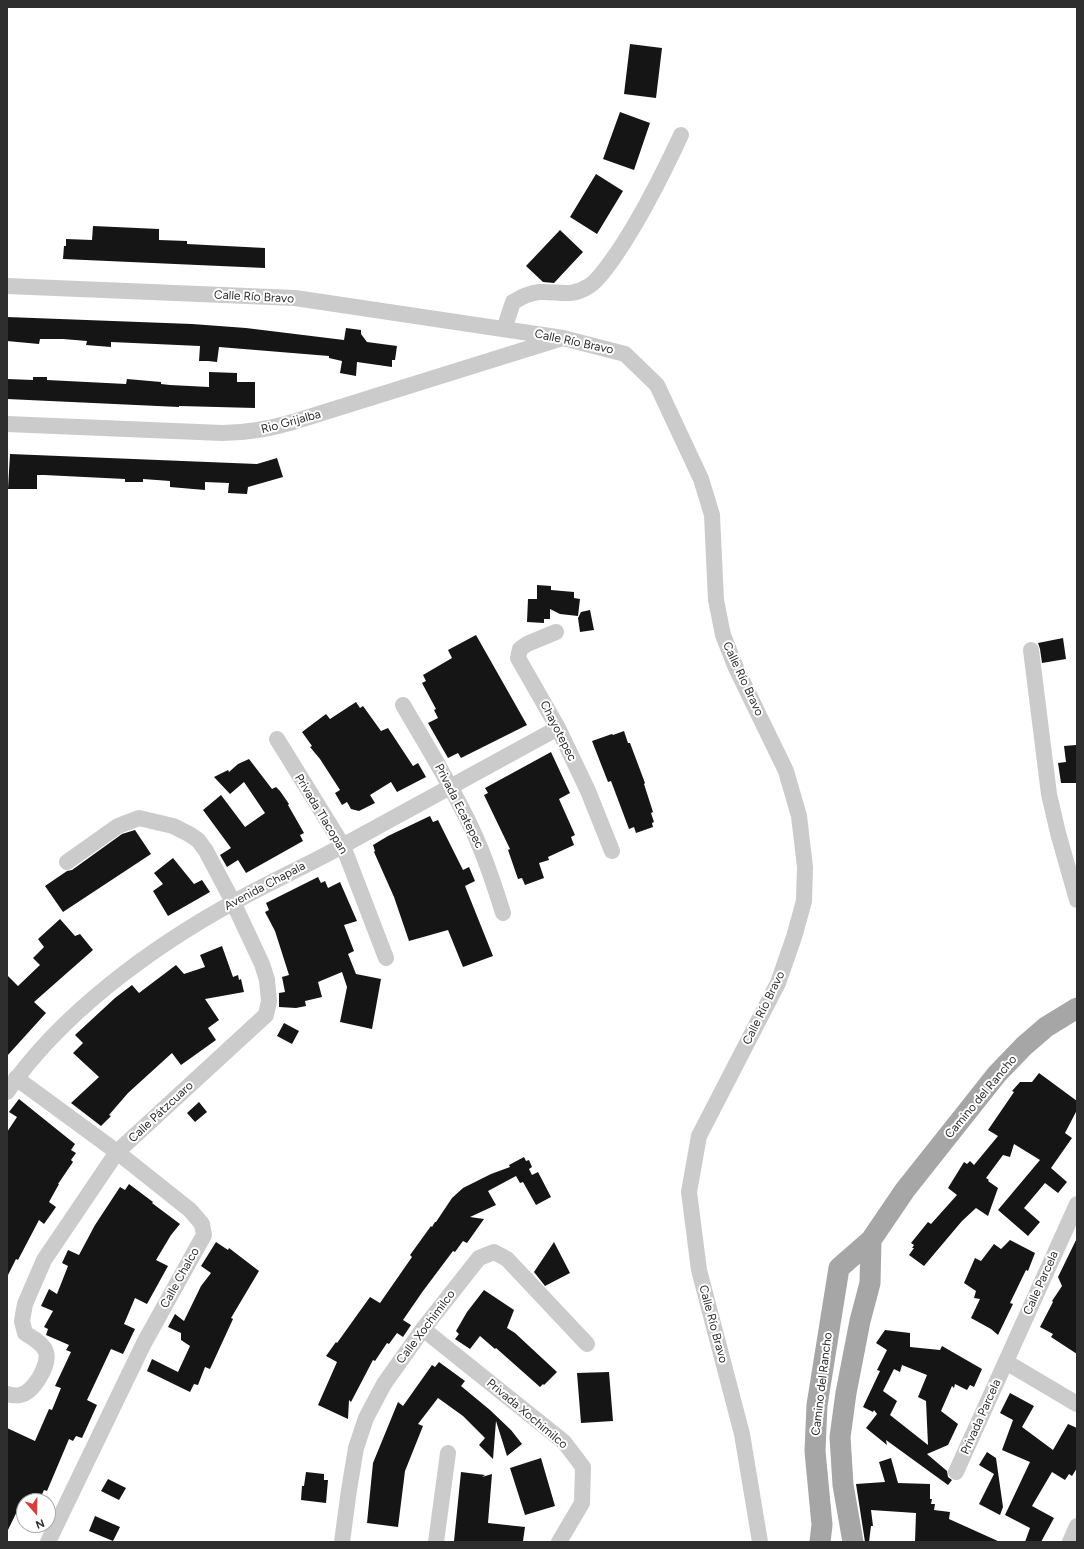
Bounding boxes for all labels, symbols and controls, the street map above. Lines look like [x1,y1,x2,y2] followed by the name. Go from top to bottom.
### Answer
[214,288,294,306] street label: Calle Río Bravo
[533,327,615,357] street label: Calle Río Bravo
[260,407,322,437] street label: Rio Grijalba
[720,640,766,718] street label: Calle Río Bravo
[537,698,579,764] street label: Chayotepec
[431,761,487,851] street label: Privada Ecatepec
[291,771,351,857] street label: Privada Tlacopan
[222,859,308,913] street label: Avenida Chapala
[740,969,788,1047] street label: Calle Río Bravo
[942,1053,1020,1141] street label: Camino del Rancho
[126,1078,196,1146] street label: Calle Pátzcuaro
[157,1245,203,1311] street label: Calle Chalco
[1021,1249,1061,1317] street label: Calle Parcela
[696,1283,730,1365] street label: Calle Río Bravo
[394,1287,458,1367] street label: Calle Xochimilco
[809,1331,835,1437] street label: Camino del Rancho
[484,1376,570,1452] street label: Privada Xochimilco
[958,1377,1004,1457] street label: Privada Parcela
[16,1493,56,1533] north arrow
[34,1516,46,1531] text: N

